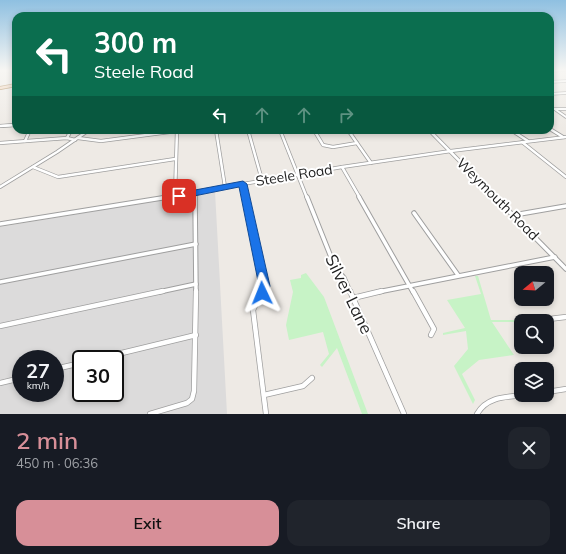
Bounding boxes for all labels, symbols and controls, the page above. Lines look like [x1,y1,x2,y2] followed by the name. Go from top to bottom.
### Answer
[94,25,177,60] text: 300 m
[28,28,80,80] icon: left
[94,60,194,83] text: Steele Road
[209,104,231,126] icon: left
[251,104,273,126] icon: ahead
[293,104,315,126] icon: ahead
[335,104,357,126] icon: right
[453,154,543,244] street label: Weymouth Road
[254,160,334,190] street label: Steele Road
[162,179,196,213] pin
[168,185,190,207] icon: arrive
[321,250,378,337] street label: Silver Lane
[514,266,554,306] north arrow
[514,266,554,402] map controls
[241,272,283,314] position arrow
[514,314,554,354] button: search
[72,350,124,402] speed limit sign: 30
[26,358,50,383] text: 27
[514,362,554,402] button: layers
[27,379,49,392] text: km/h
[16,425,78,455] text: 2 min
[508,427,550,469] button: close
[16,455,98,471] text: 450 m · 06:36
[16,500,279,546] button: Exit
[287,500,550,546] button: Share

